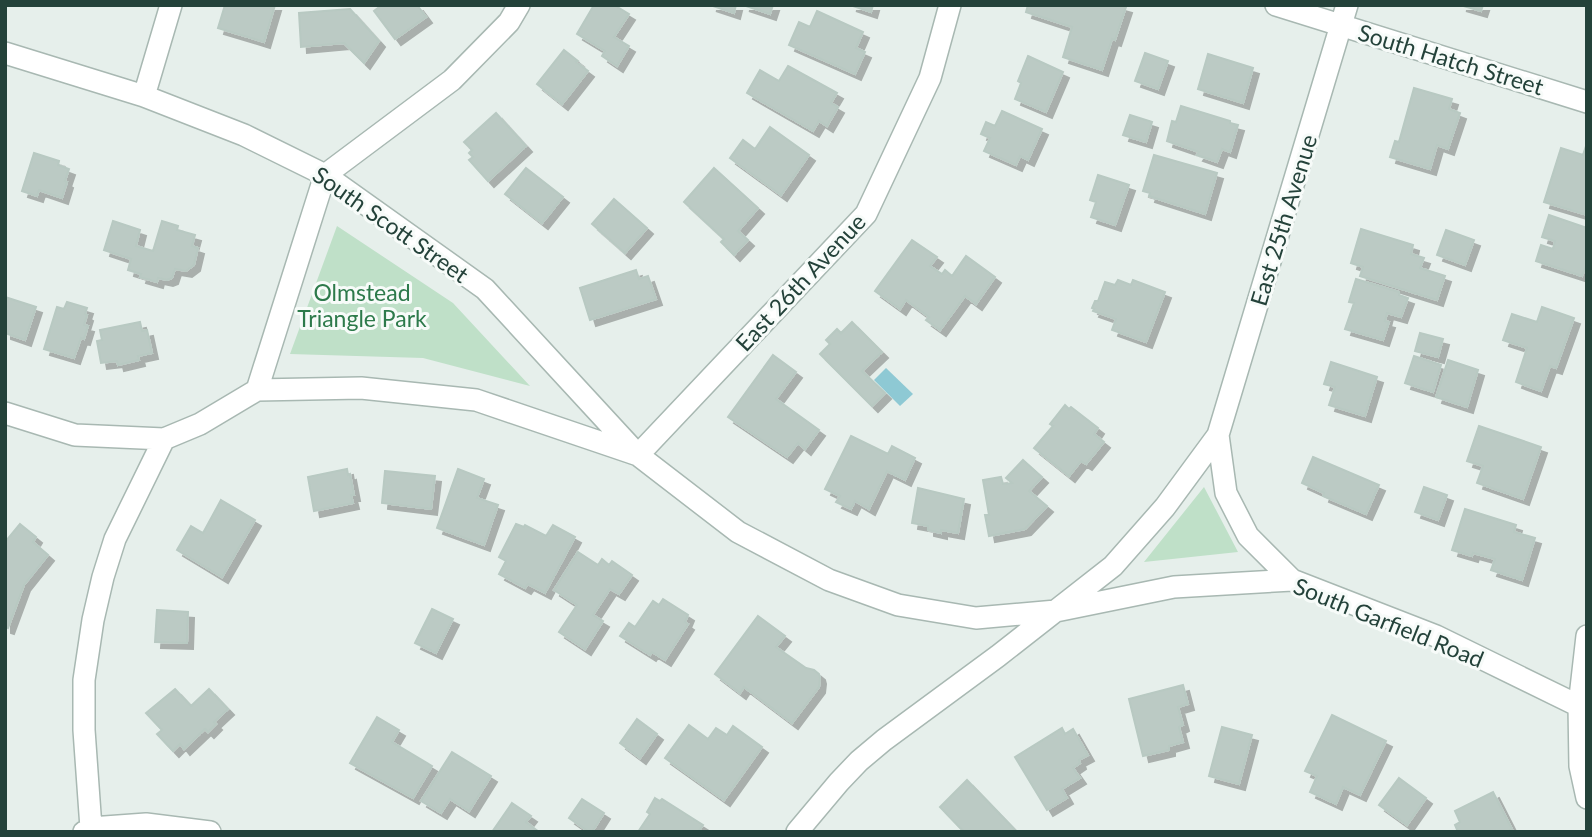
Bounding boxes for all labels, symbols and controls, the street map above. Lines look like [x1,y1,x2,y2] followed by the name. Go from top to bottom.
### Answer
[1355,18,1548,101] street label: South Hatch Street
[1244,131,1322,309] street label: East 25th Avenue
[308,160,475,288] street label: South Scott Street
[729,207,871,357] street label: East 26th Avenue
[297,278,427,332] park label: Olmstead Triangle Park
[1290,571,1488,673] street label: South Garfield Road

